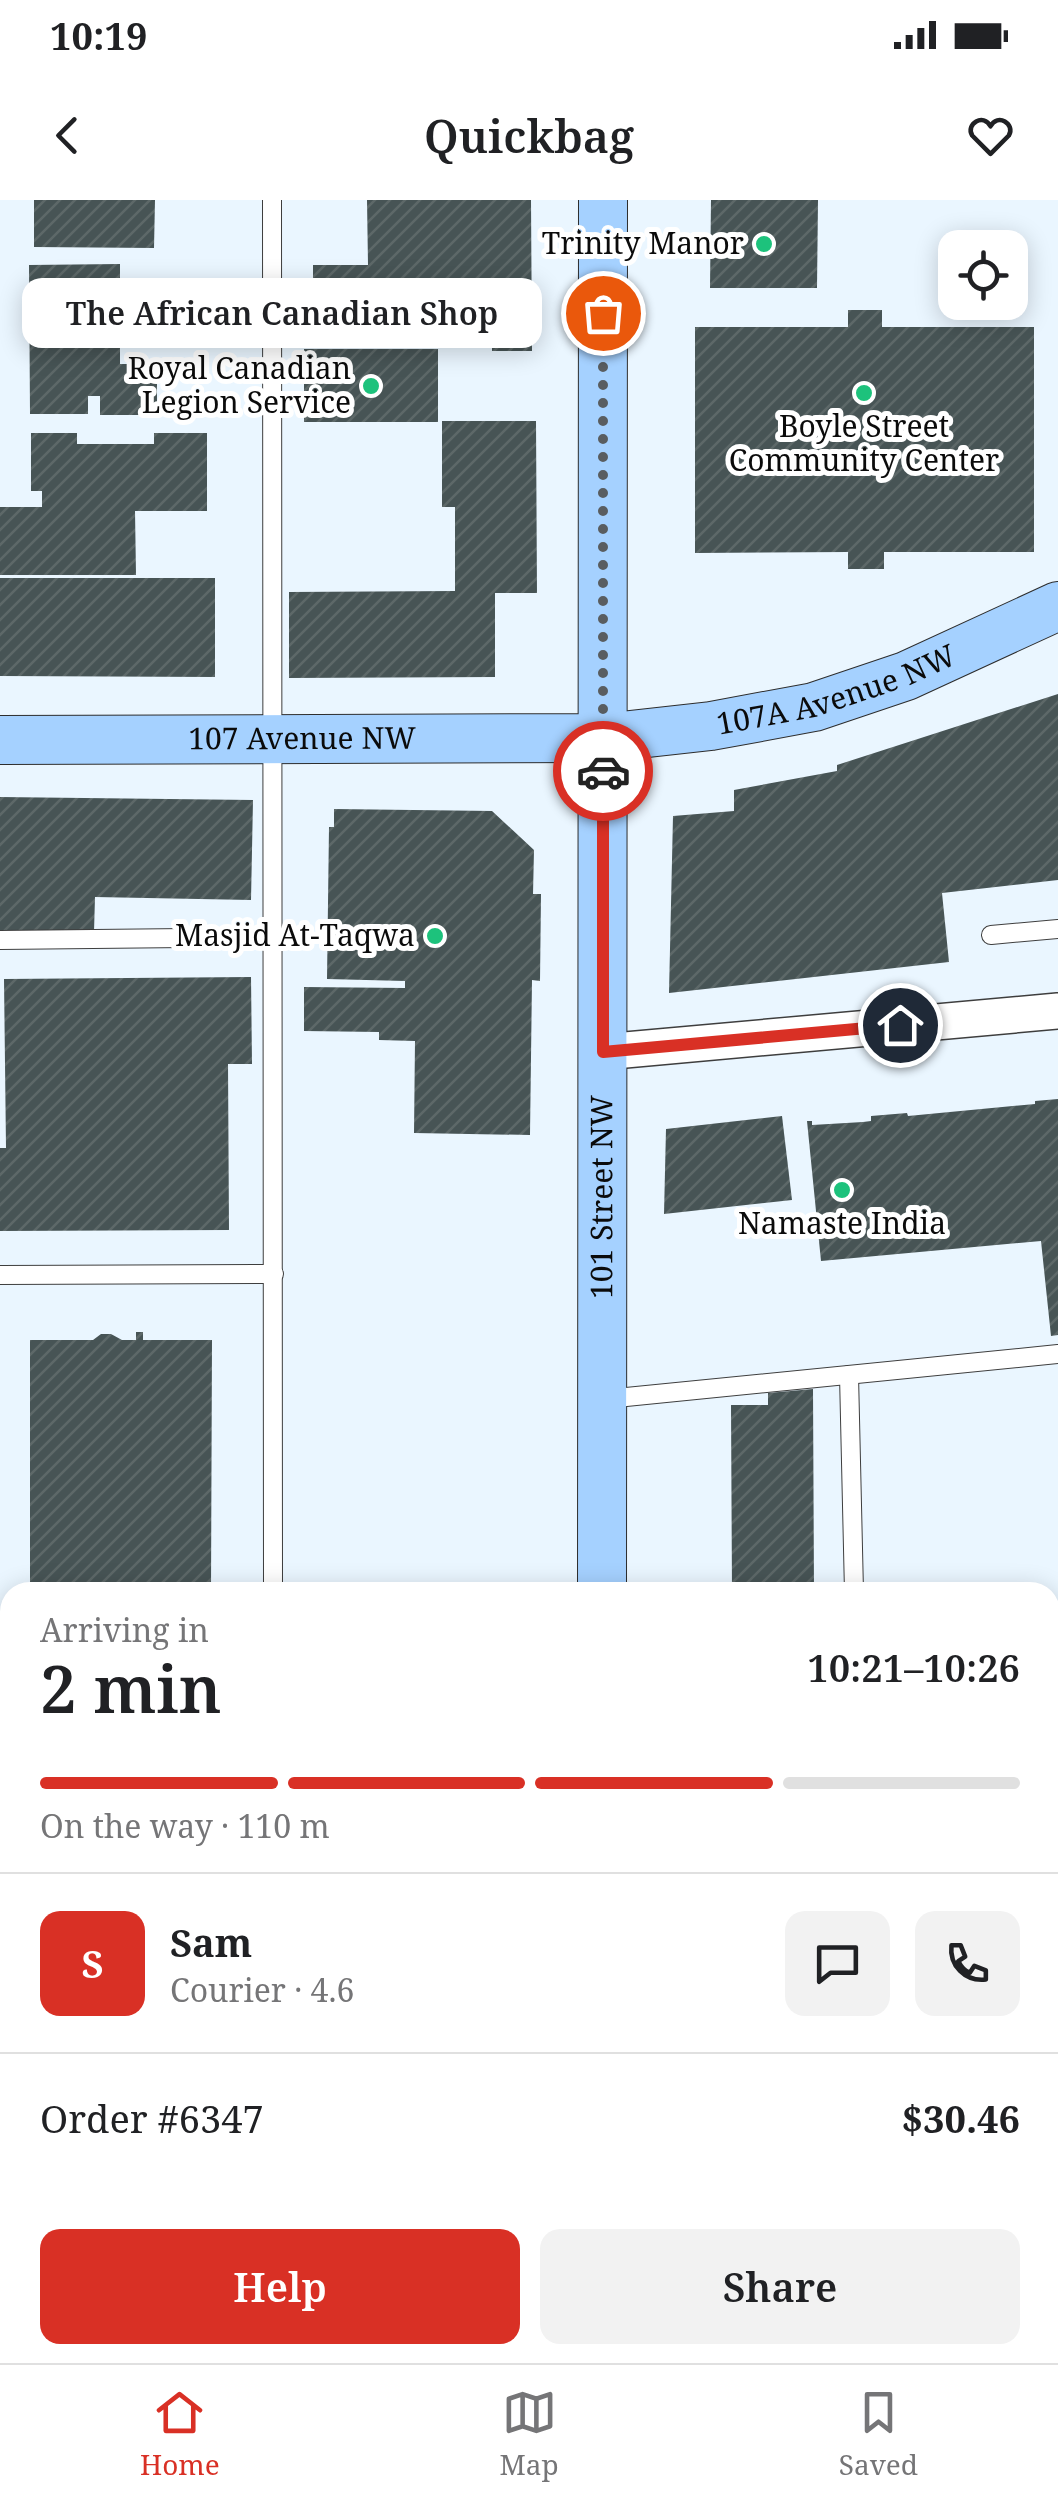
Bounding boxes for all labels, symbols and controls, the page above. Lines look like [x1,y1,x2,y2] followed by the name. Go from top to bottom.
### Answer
[50,9,147,61] text: 10:19
[424,105,634,166] text: Quickbag
[40,108,95,163] icon: back
[963,108,1018,163] icon: heart
[542,222,744,263] place label: Trinity Manor
[938,230,1028,320] map controls
[938,230,1028,320] button: locate
[753,233,775,255] marker: Trinity Manor
[561,271,646,356] pin
[23,278,543,348] callout: The African Canadian Shop
[576,286,631,341] icon: bag
[66,291,498,334] text: The African Canadian Shop
[128,347,351,422] place label: Royal Canadian Legion Service
[360,375,382,397] marker: Royal Canadian Legion Service
[853,382,875,404] marker: Boyle Street Community Center
[729,405,999,480] place label: Boyle Street Community Center
[713,634,962,744] street label: 107A Avenue NW
[188,717,416,758] street label: 107 Avenue NW
[553,721,653,821] courier
[576,744,631,799] icon: car
[175,914,415,955] place label: Masjid At-Taqwa
[424,925,446,947] marker: Masjid At-Taqwa
[858,983,943,1068] pin
[873,998,928,1053] icon: home
[580,1094,621,1299] street label: 101 Street NW
[831,1179,853,1201] marker: Namaste India
[738,1202,946,1243] place label: Namaste India
[40,1608,209,1651] text: Arriving in
[807,1641,1020,1693] text: 10:21–10:26
[40,1644,222,1732] text: 2 min
[40,1804,330,1847] text: On the way · 110 m
[785,1911,890,2016] button: chat
[915,1911,1020,2016] button: phone
[170,1916,252,1968] text: Sam
[81,1937,104,1989] text: S
[170,1968,354,2011] text: Courier · 4.6
[40,2092,264,2144] text: Order #6347
[901,2092,1020,2144] text: $30.46
[40,2229,520,2344] button: Help
[540,2229,1020,2344] button: Share
[140,2385,220,2483] tab: Home
[500,2385,559,2483] tab: Map
[839,2385,918,2483] tab: Saved

